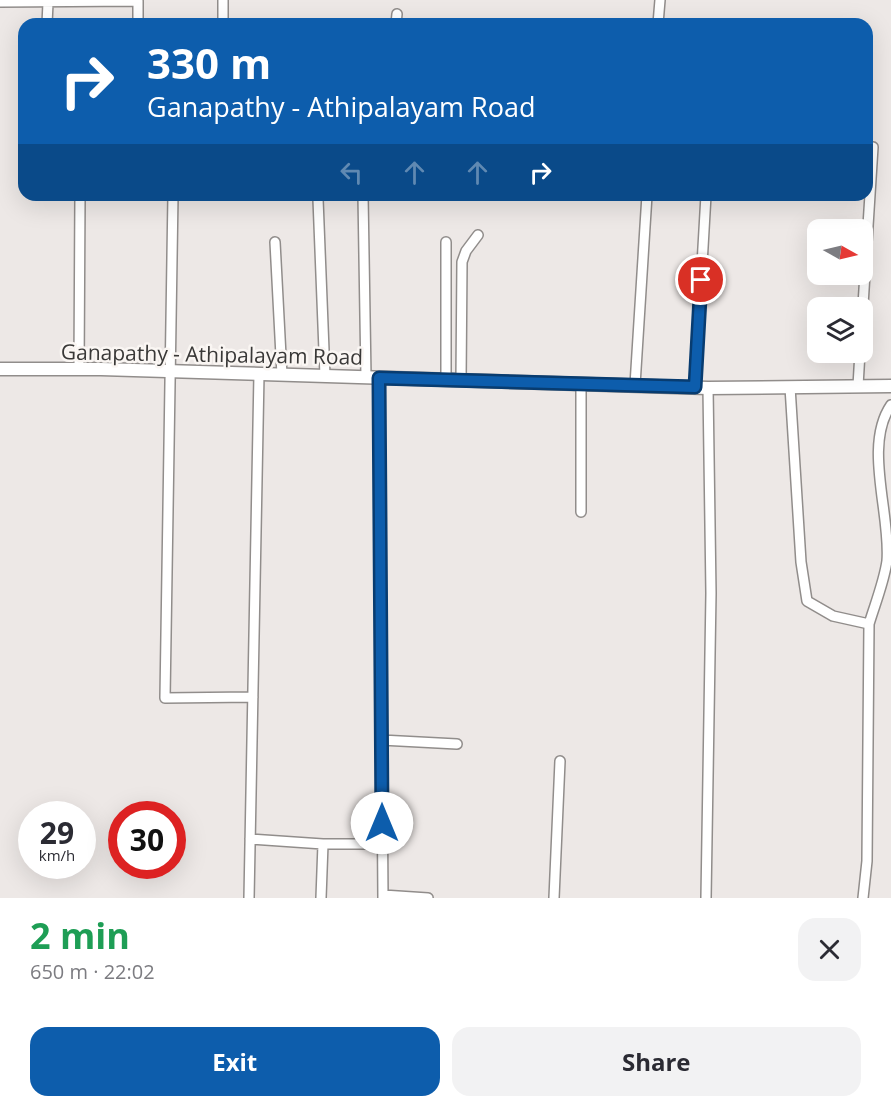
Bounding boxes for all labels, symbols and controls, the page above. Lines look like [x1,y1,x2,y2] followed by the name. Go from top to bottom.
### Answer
[147,34,271,91] text: 330 m
[48,42,126,120] icon: right
[147,88,536,125] text: Ganapathy - Athipalayam Road
[335,156,368,189] icon: left
[398,156,431,189] icon: ahead
[461,156,494,189] icon: ahead
[524,156,557,189] icon: right
[807,219,873,285] north arrow
[807,219,873,363] map controls
[675,254,726,305] pin
[684,263,717,296] icon: arrive
[807,297,873,363] button: layers
[61,337,363,371] street label: Ganapathy - Athipalayam Road
[350,791,414,855] position arrow
[108,801,186,879] speed limit sign: 30
[40,812,74,853] text: 29
[39,845,75,865] text: km/h
[30,911,130,960] text: 2 min
[798,918,861,981] button: close
[30,958,155,985] text: 650 m · 22:02
[30,1027,440,1096] button: Exit
[452,1027,861,1096] button: Share

